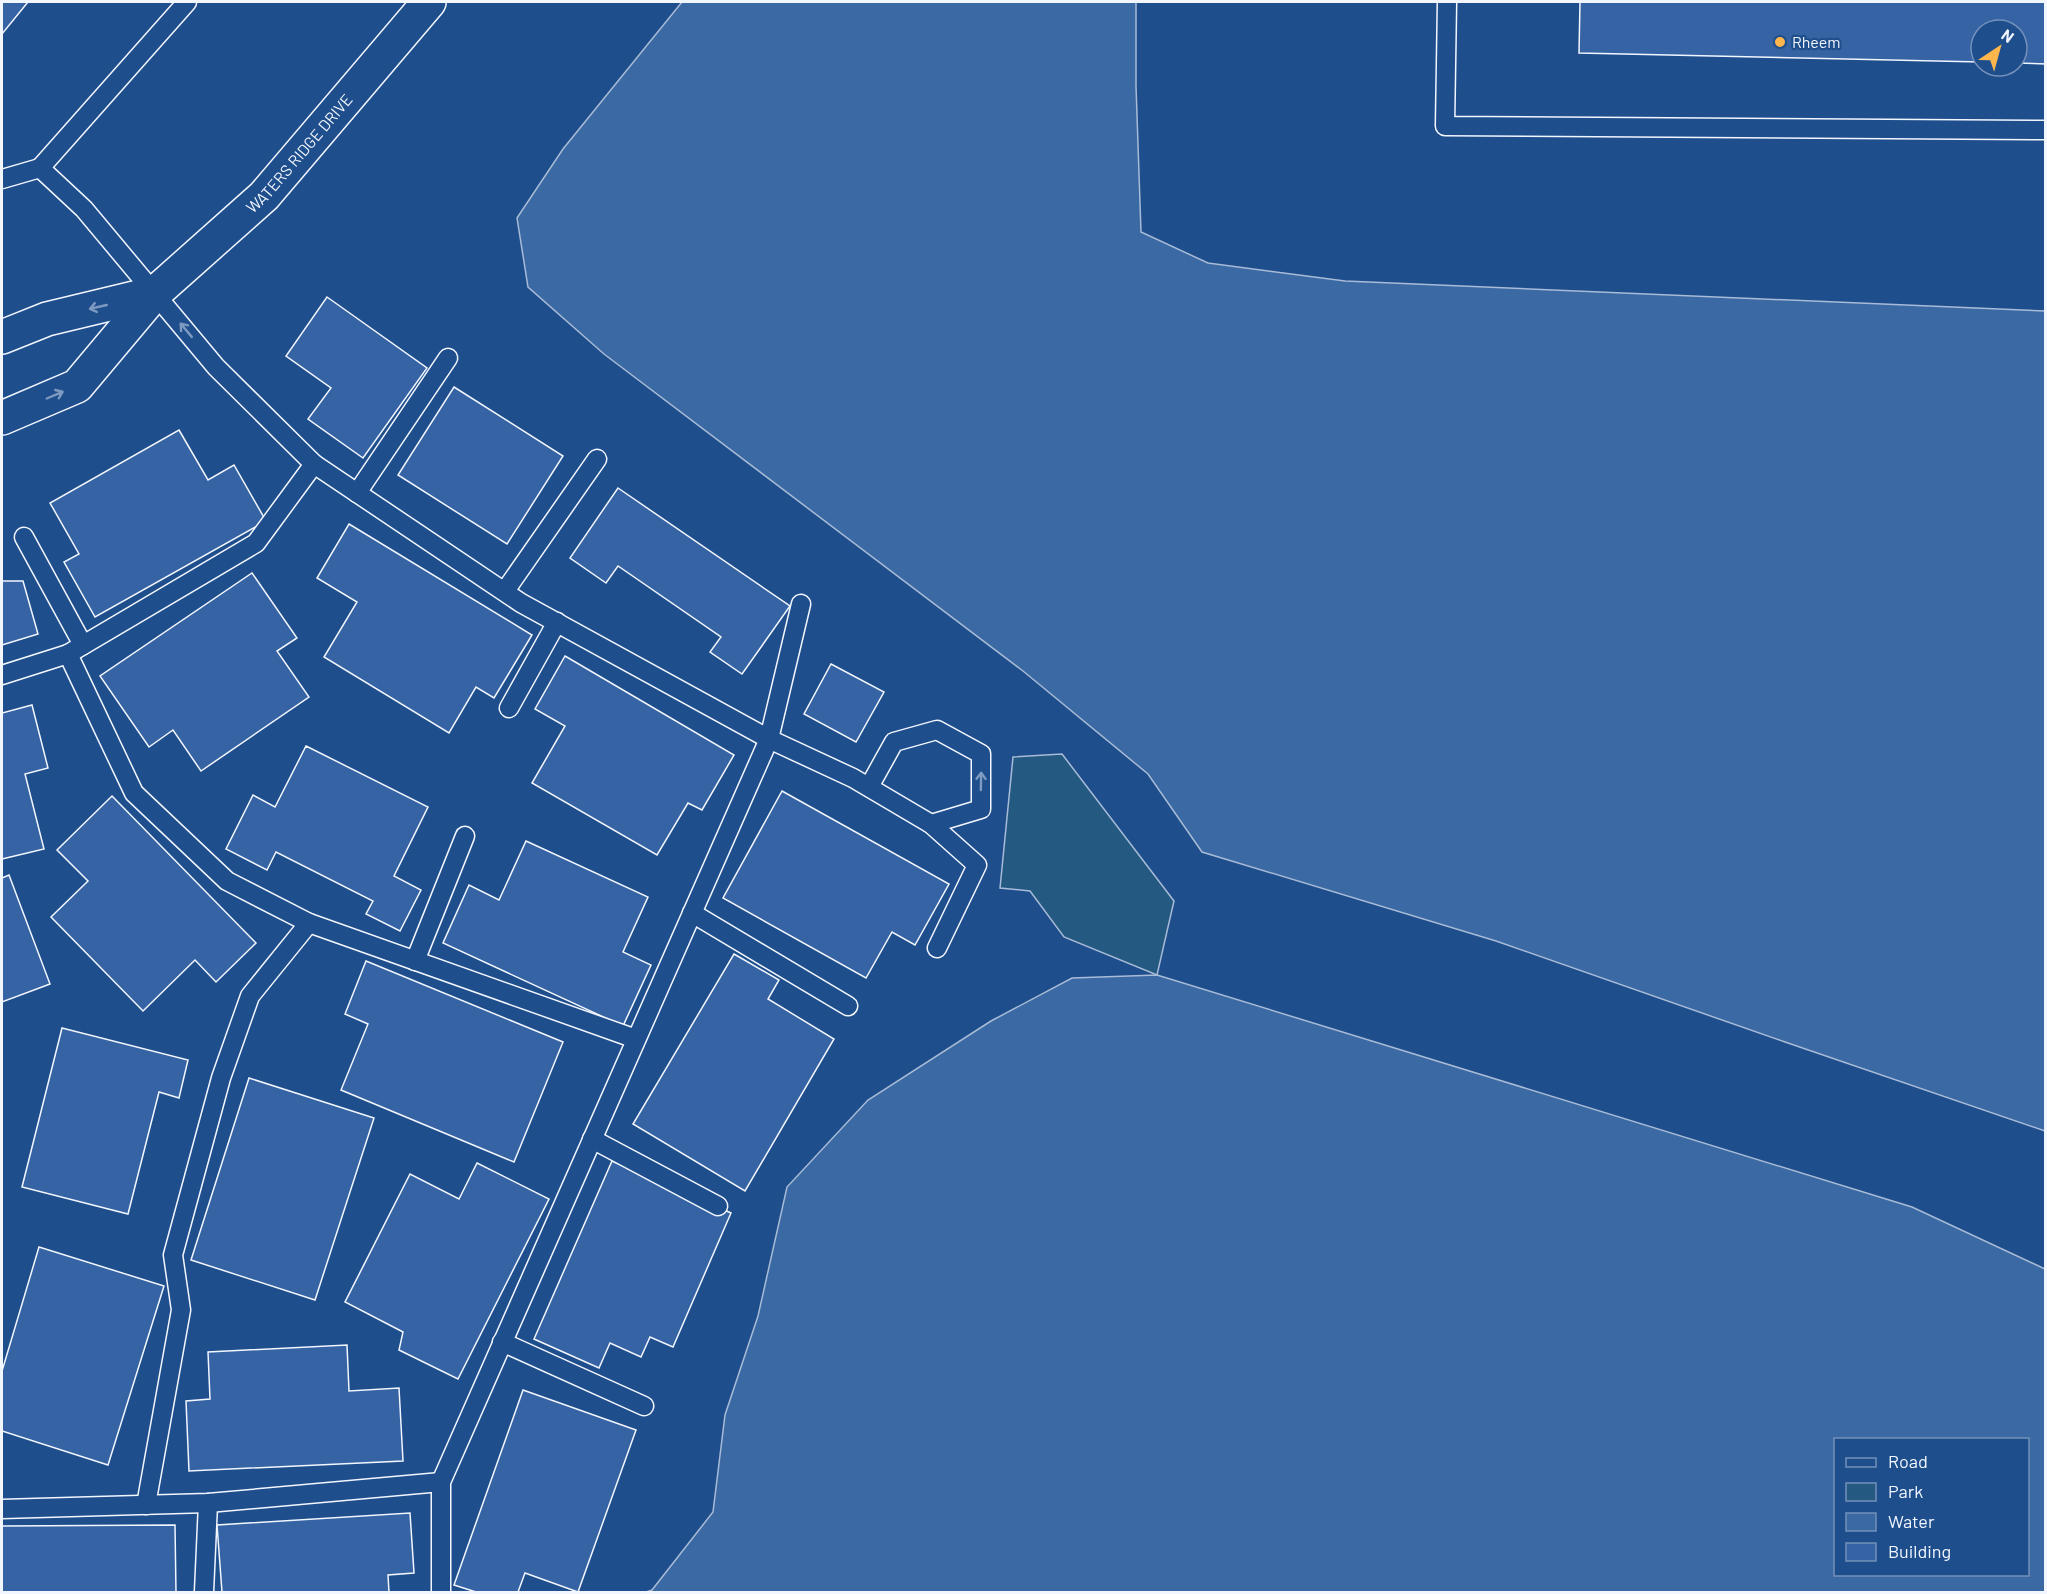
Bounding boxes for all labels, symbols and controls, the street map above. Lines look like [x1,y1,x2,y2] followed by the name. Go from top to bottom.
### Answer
[1969,18,2029,78] north arrow
[1998,25,2018,46] text: N
[1792,32,1841,51] place label: Rheem
[1773,35,1787,49] marker: Rheem
[242,90,356,216] street label: WATERS RIDGE DRIVE
[89,301,108,313] one-way arrow
[179,322,192,338] one-way arrow
[46,389,64,400] one-way arrow
[975,772,987,792] one-way arrow
[1834,1438,2029,1576] legend
[1888,1450,1928,1472] text: Road
[1888,1480,1923,1502] text: Park
[1888,1510,1935,1532] text: Water
[1888,1540,1951,1562] text: Building

